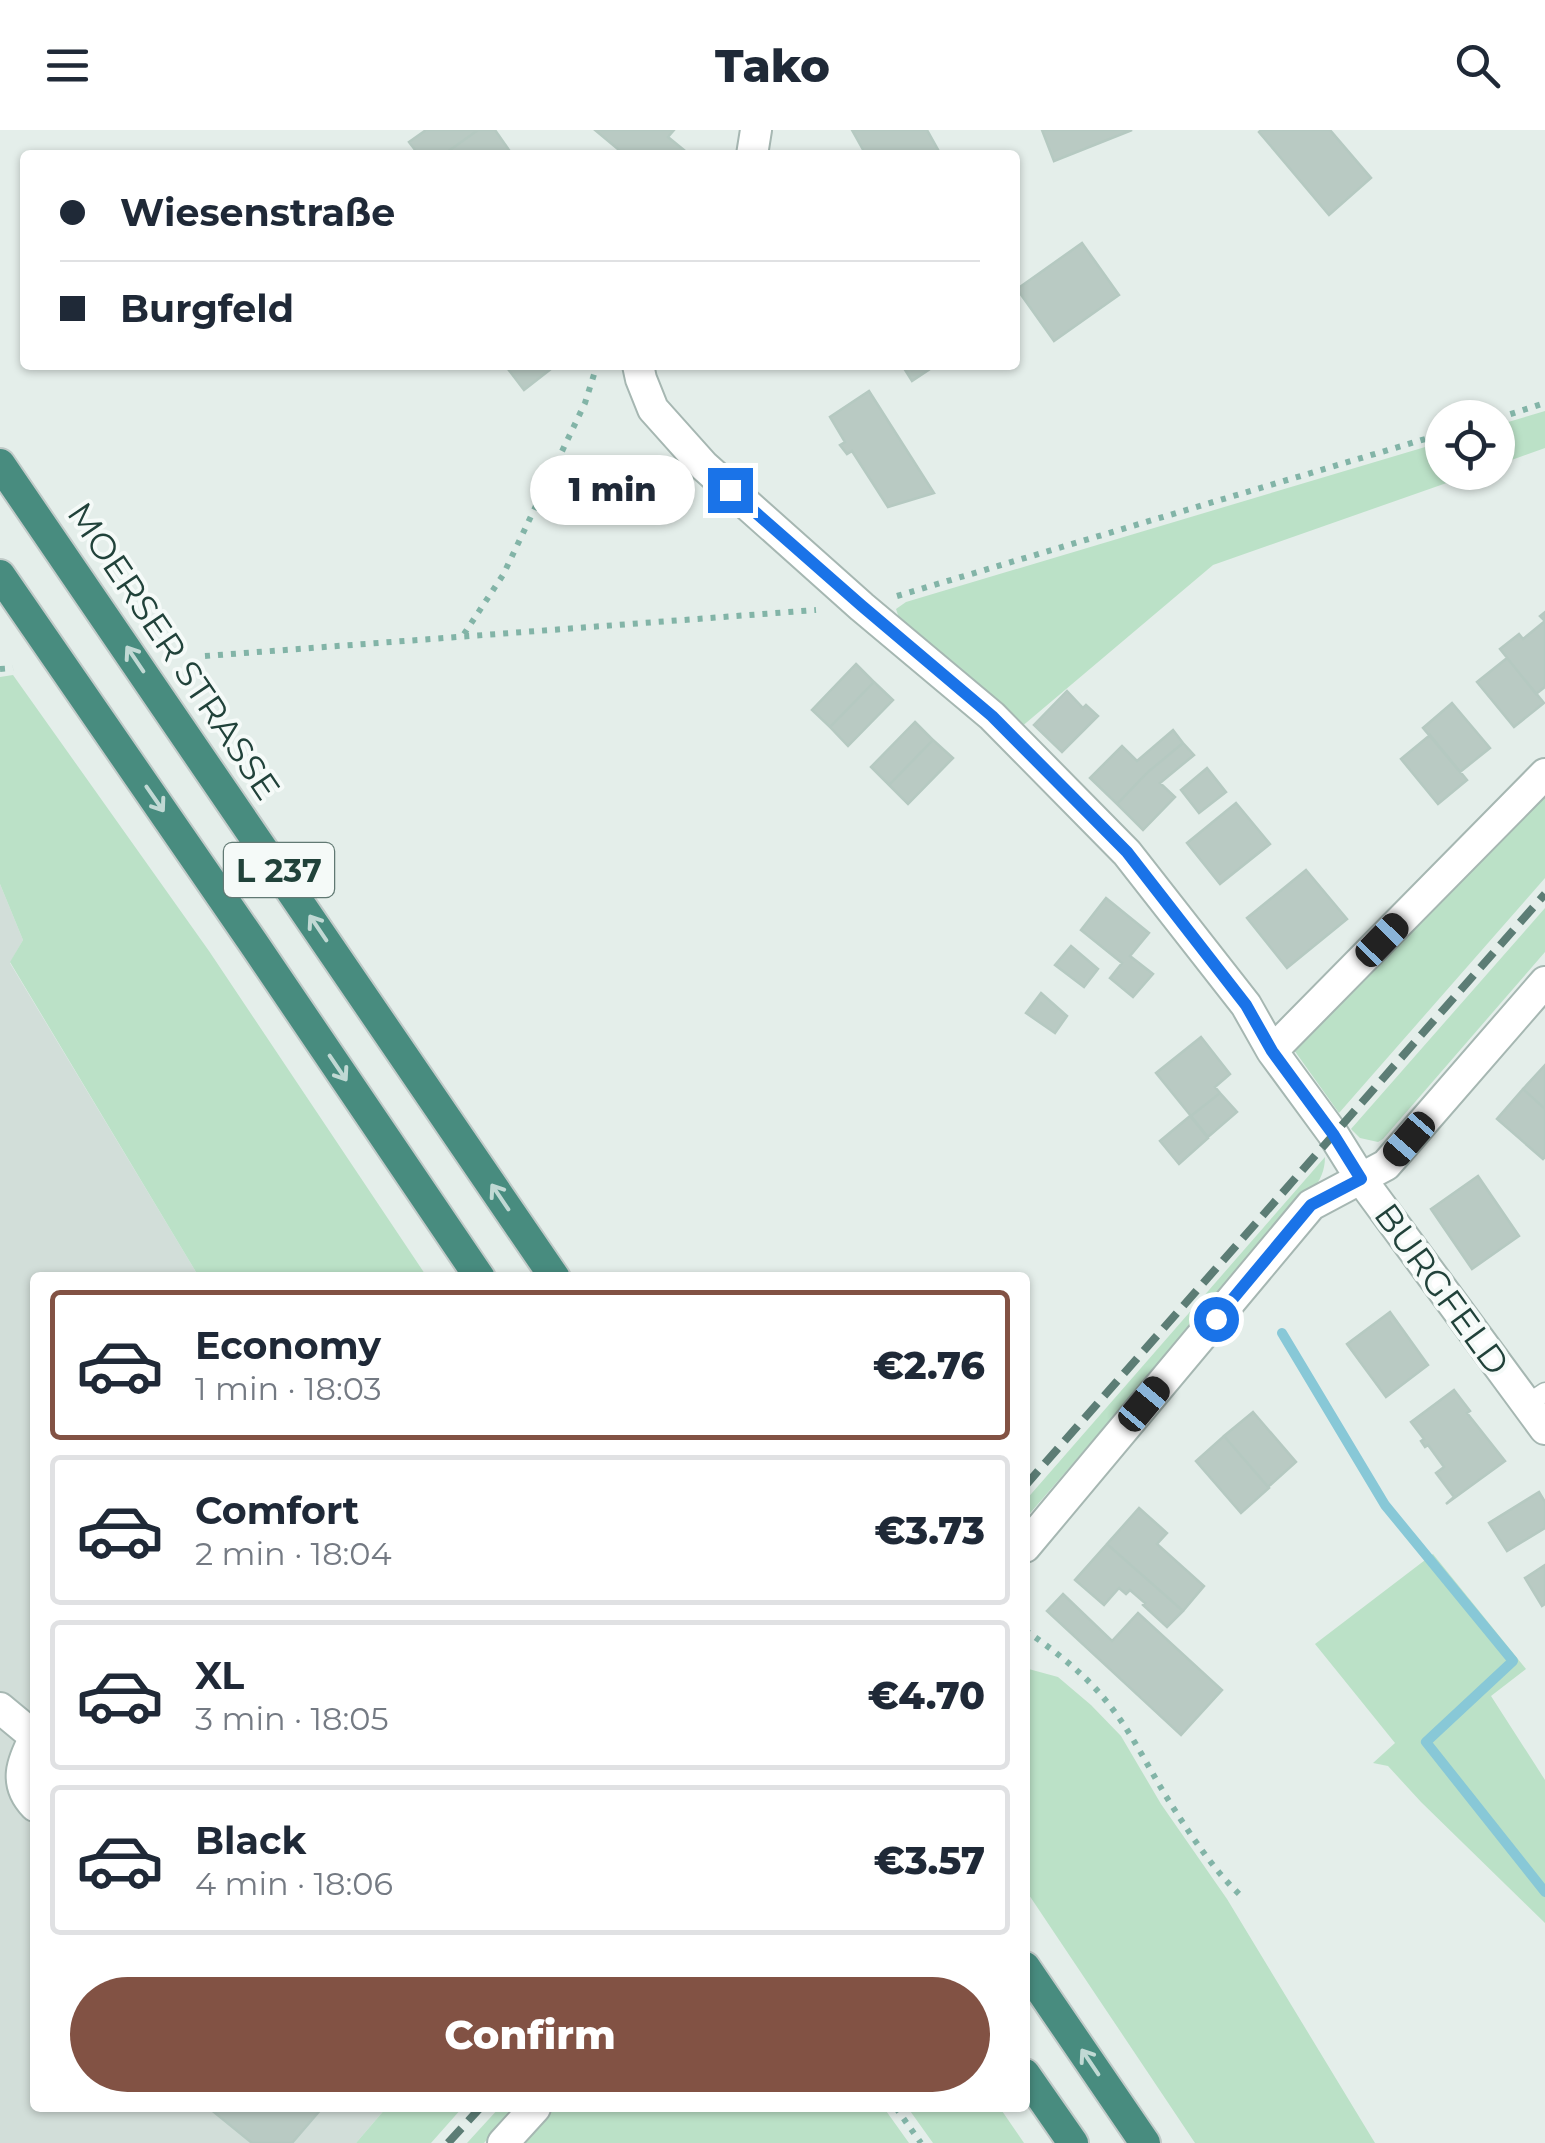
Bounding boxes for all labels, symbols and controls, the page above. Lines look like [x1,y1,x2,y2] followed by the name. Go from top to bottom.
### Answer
[40,38,95,93] icon: menu
[715,38,830,93] text: Tako
[1450,38,1505,93] icon: search
[120,189,395,236] text: Wiesenstraße
[120,285,294,332] text: Burgfeld
[1425,400,1515,490] map controls
[1425,400,1515,490] button: locate
[530,455,695,525] callout: 1 min
[708,468,753,513] route end
[568,470,657,509] text: 1 min
[59,494,289,808] street label: MOERSER STRASSE
[125,646,146,674] one-way arrow
[144,785,165,813] one-way arrow
[224,843,334,897] road number: L 237
[1350,908,1414,972] car
[308,914,329,942] one-way arrow
[327,1053,348,1081] one-way arrow
[1378,1107,1440,1171] car
[490,1183,511,1211] one-way arrow
[1365,1195,1519,1383] street label: BURGFELD
[1194,1297,1239,1342] route start
[75,1320,165,1410] icon: car
[195,1322,381,1369] text: Economy
[873,1342,985,1389] text: €2.76
[195,1369,382,1408] text: 1 min · 18:03
[1113,1371,1175,1437] car
[75,1485,165,1575] icon: car
[195,1487,359,1534] text: Comfort
[874,1507,985,1554] text: €3.73
[195,1534,392,1573] text: 2 min · 18:04
[75,1650,165,1740] icon: car
[195,1652,244,1699] text: XL
[867,1672,985,1719] text: €4.70
[195,1699,389,1738] text: 3 min · 18:05
[75,1815,165,1905] icon: car
[195,1817,306,1864] text: Black
[874,1837,985,1884] text: €3.57
[195,1864,393,1903] text: 4 min · 18:06
[70,1977,990,2092] button: Confirm
[1080,2049,1101,2077] one-way arrow

